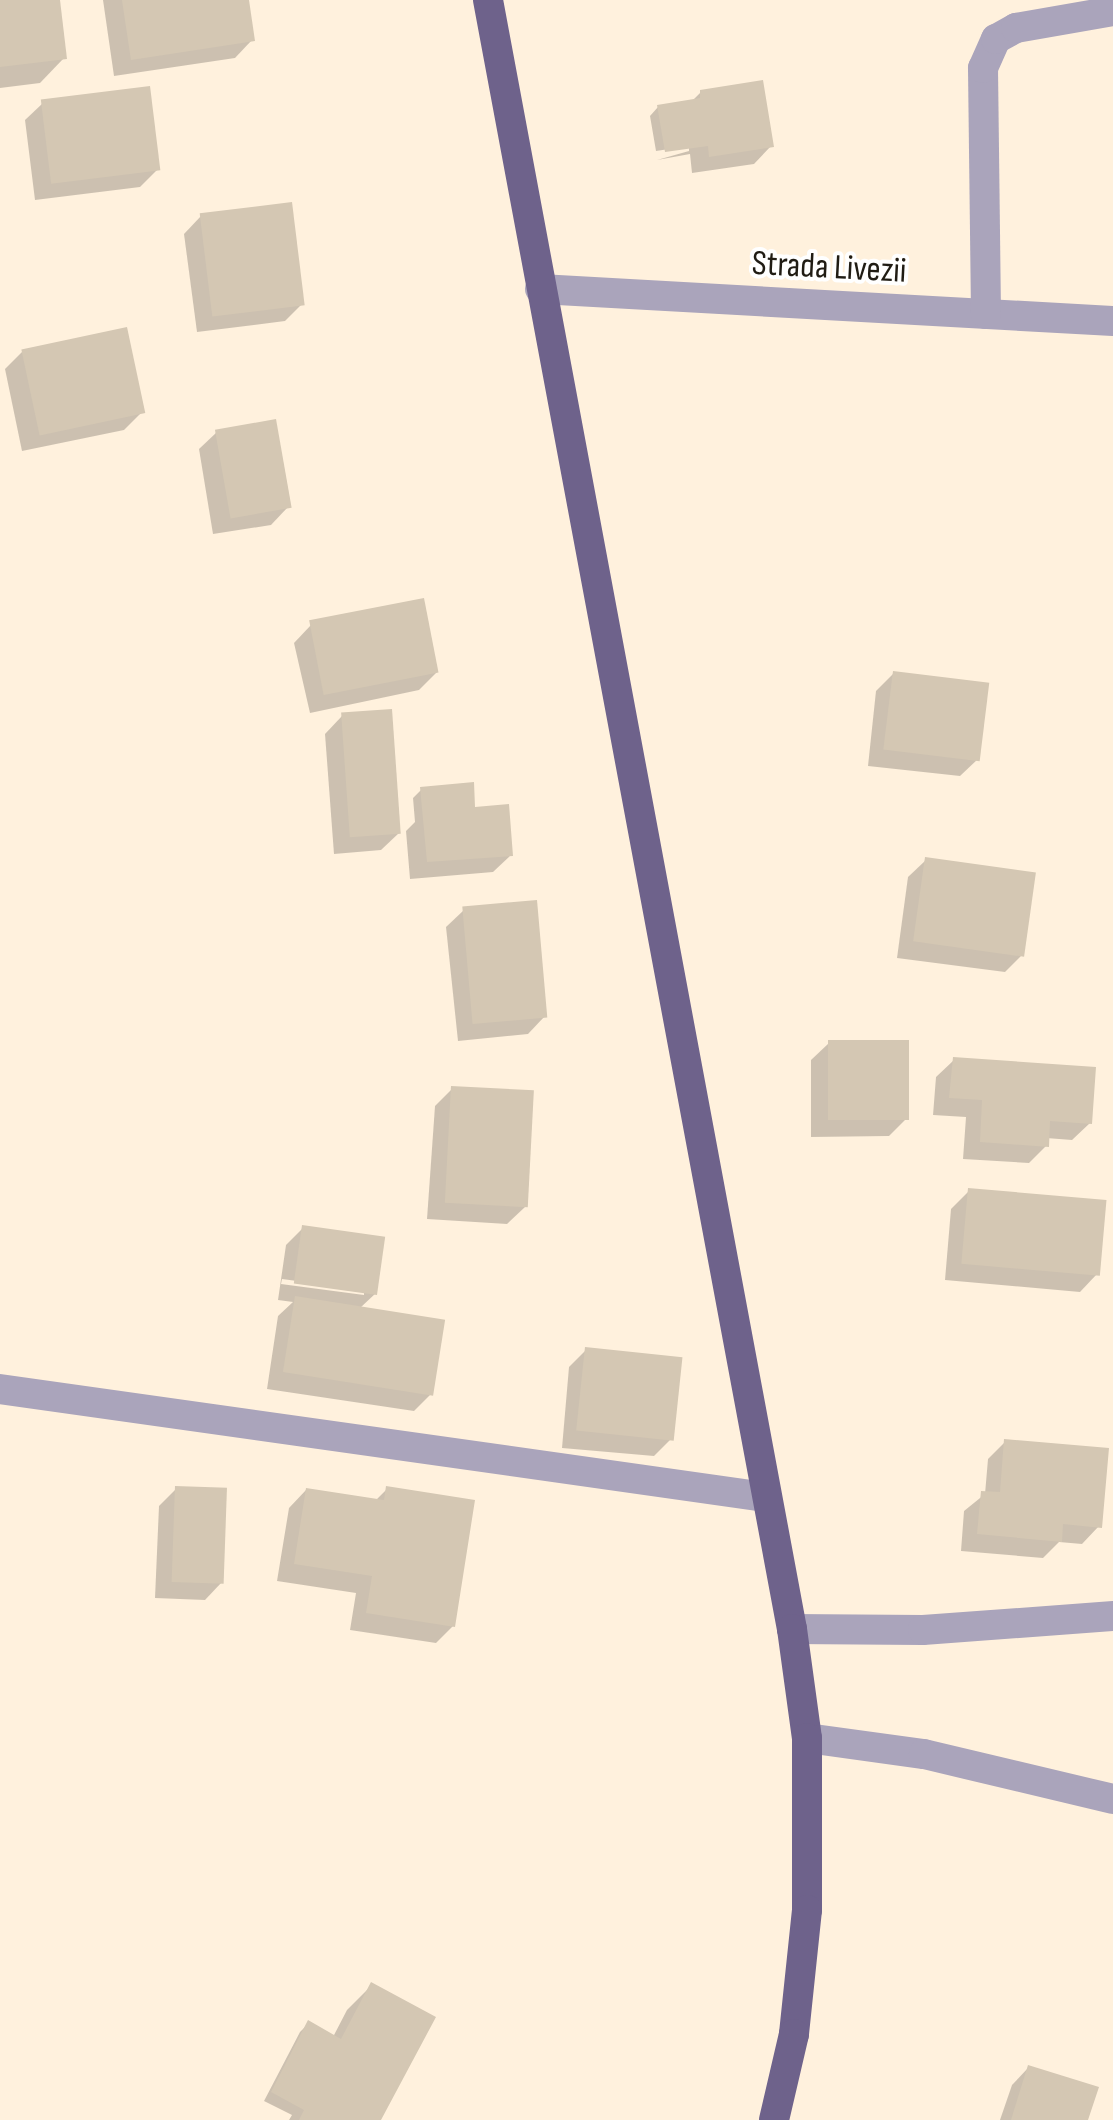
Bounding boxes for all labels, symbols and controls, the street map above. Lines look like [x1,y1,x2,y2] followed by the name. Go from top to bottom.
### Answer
[751,243,907,293] street label: Strada Livezii

